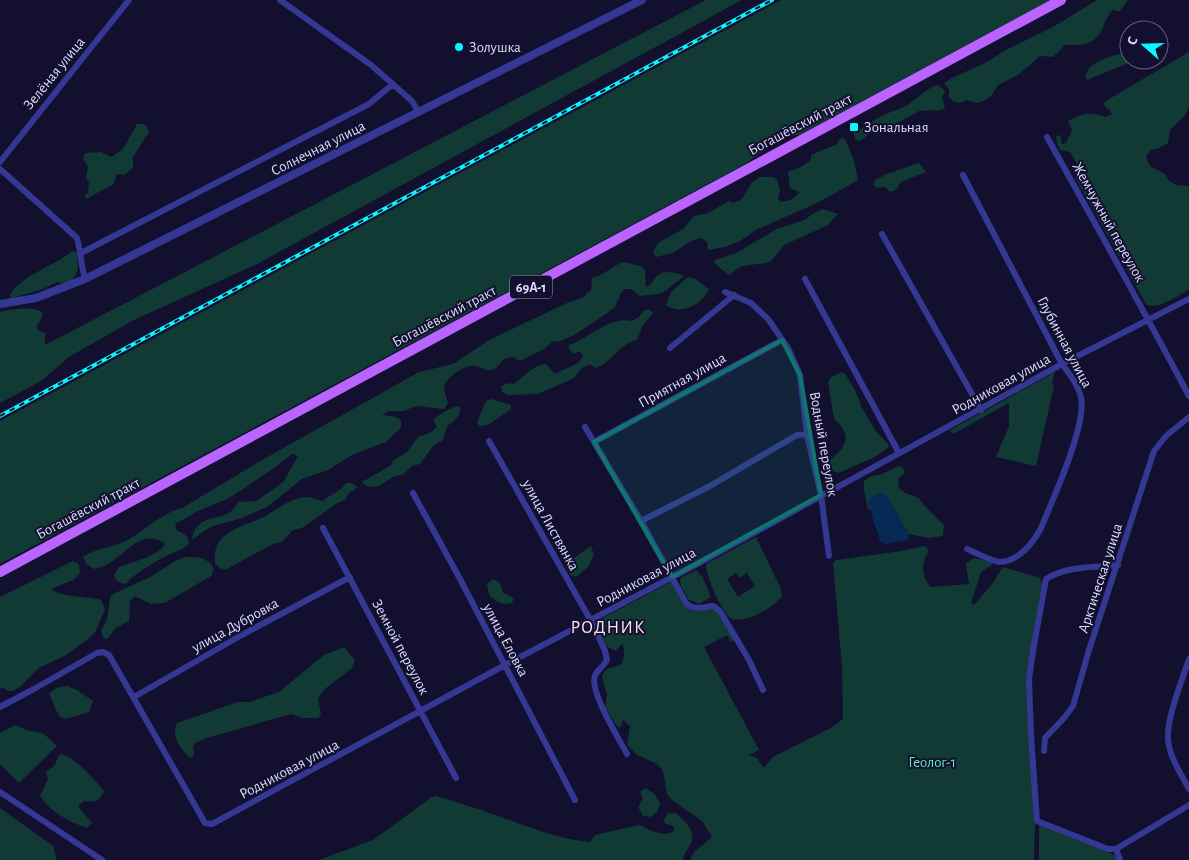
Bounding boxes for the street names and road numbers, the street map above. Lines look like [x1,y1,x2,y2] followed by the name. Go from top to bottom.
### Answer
[21,34,88,112] street label: Зелёная улица
[746,91,855,158] street label: Богашёвский тракт
[269,118,368,179] street label: Солнечная улица
[1069,160,1148,285] street label: Жемчужный переулок
[510,276,552,298] road number: 69А-1
[390,283,499,350] street label: Богашёвский тракт
[1034,294,1095,390] street label: Глубинная улица
[636,350,729,411] street label: Приятная улица
[949,351,1053,418] street label: Родниковая улица
[807,390,840,498] street label: Водный переулок
[34,475,143,542] street label: Богашёвский тракт
[519,476,582,573] street label: улица Листвянка
[1076,521,1125,635] street label: Арктическая улица
[594,545,699,610] street label: Родниковая улица
[189,595,281,656] street label: улица Дубровка
[369,597,432,697] street label: Земной переулок
[480,600,531,679] street label: улица Еловка
[237,737,342,802] street label: Родниковая улица

